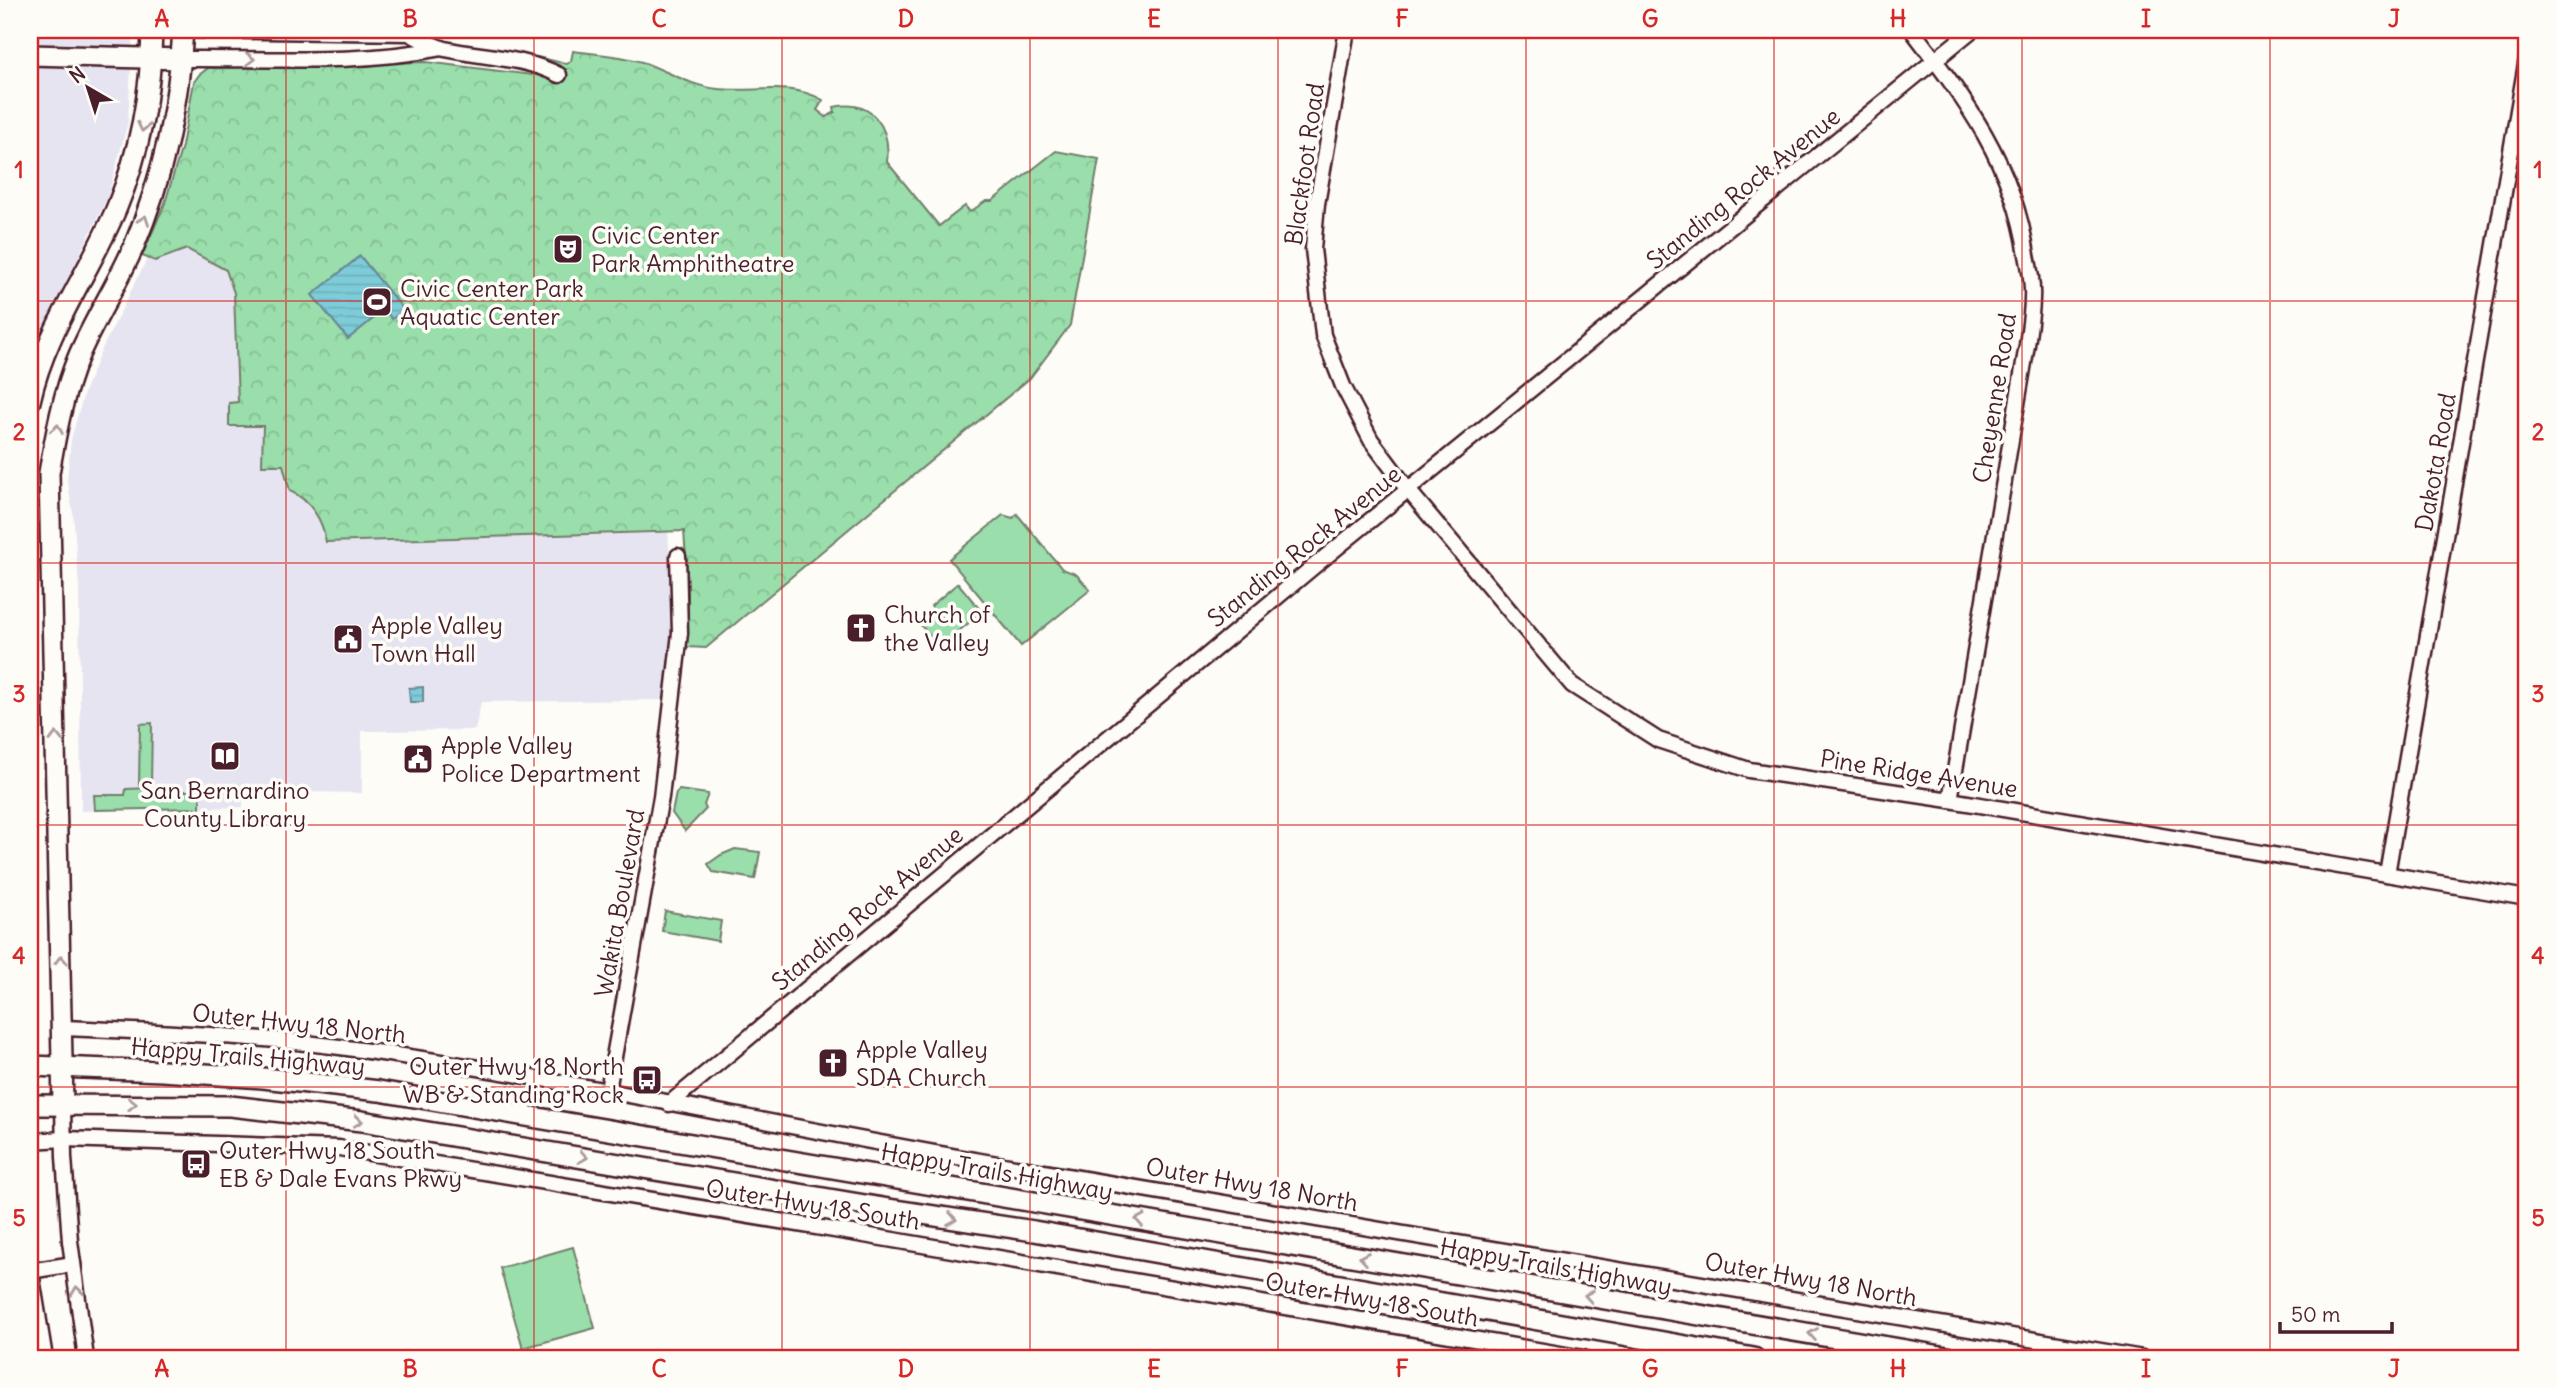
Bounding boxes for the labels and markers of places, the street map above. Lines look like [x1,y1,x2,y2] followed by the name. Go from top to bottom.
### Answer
[591,220,794,278] place label: Civic Center Park Amphitheatre
[551,232,585,266] theatre icon: Civic Center Park Amphitheatre
[400,273,584,331] place label: Civic Center Park Aquatic Center
[360,285,394,319] sports icon: Civic Center Park Aquatic Center
[884,599,991,657] place label: Church of the Valley
[371,610,503,668] place label: Apple Valley Town Hall
[844,611,878,645] church icon: Church of the Valley
[331,622,365,656] public building icon: Apple Valley Town Hall
[441,730,641,788] place label: Apple Valley Police Department
[208,739,242,773] library icon: San Bernardino County Library
[401,742,435,776] public building icon: Apple Valley Police Department
[140,775,310,833] place label: San Bernardino County Library
[856,1034,988,1092] place label: Apple Valley SDA Church
[816,1046,850,1080] church icon: Apple Valley SDA Church
[403,1051,624,1109] place label: Outer Hwy 18 North WB & Standing Rock
[630,1063,664,1097] bus stop icon: Outer Hwy 18 North WB & Standing Rock
[219,1135,462,1193] place label: Outer Hwy 18 South EB & Dale Evans Pkwy
[179,1147,213,1181] bus stop icon: Outer Hwy 18 South EB & Dale Evans Pkwy

